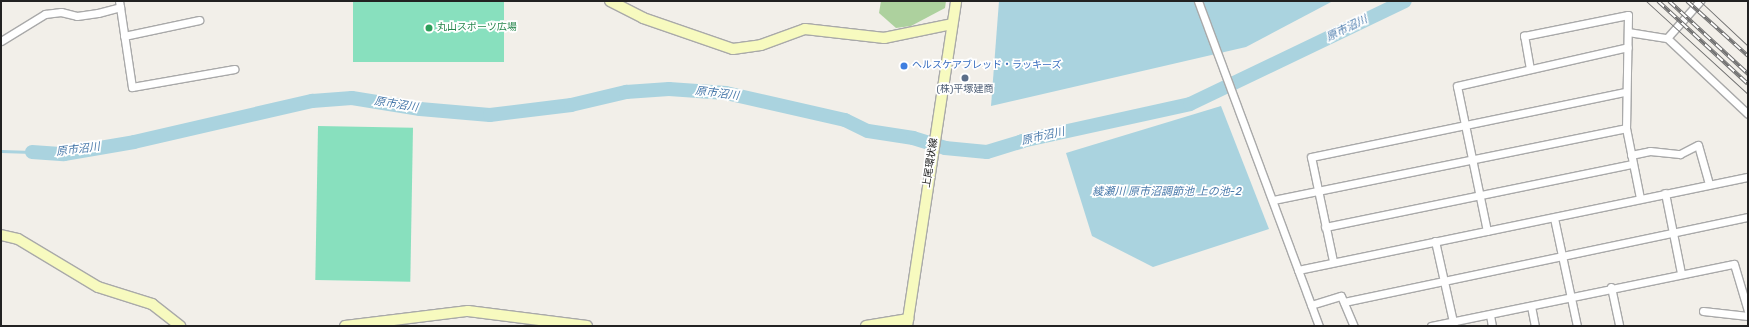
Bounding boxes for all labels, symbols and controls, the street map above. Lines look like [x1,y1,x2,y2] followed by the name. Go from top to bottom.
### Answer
[1324,13,1370,45] water label: 原市沼川
[437,22,517,34] place label: 丸山スポーツ広場
[424,23,434,33] marker: 丸山スポーツ広場
[912,60,1062,72] place label: ヘルスケアブレッド・ラッキーズ
[899,61,909,71] marker: ヘルスケアブレッド・ラッキーズ
[960,73,970,83] marker: (株)平塚建商
[937,84,993,96] place label: (株)平塚建商
[694,85,740,103] water label: 原市沼川
[373,95,419,115] water label: 原市沼川
[1020,126,1066,148] water label: 原市沼川
[921,137,941,189] street label: 上尾環状線
[55,141,101,159] water label: 原市沼川
[1092,185,1242,199] water label: 綾瀬川 原市沼調節池 上の池-2

